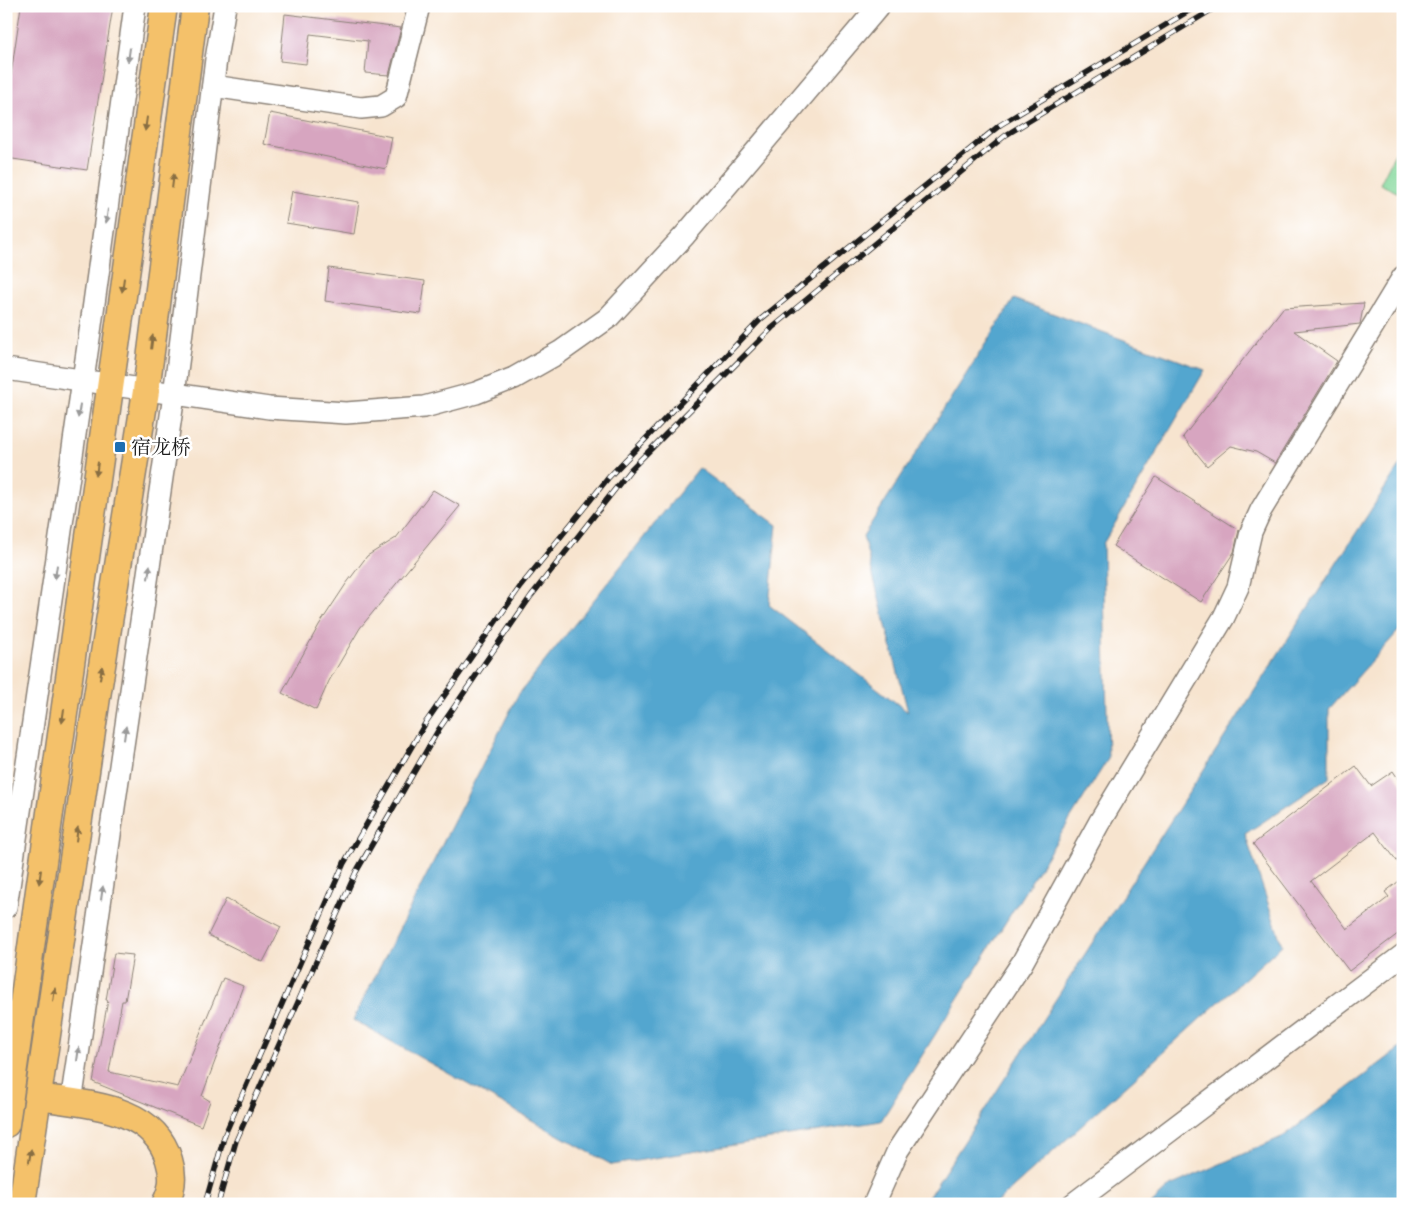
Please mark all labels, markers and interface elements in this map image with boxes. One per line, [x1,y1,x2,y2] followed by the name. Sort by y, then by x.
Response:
[125,47,133,63] one-way arrow
[142,116,150,132] one-way arrow
[169,173,177,189] one-way arrow
[103,208,111,224] one-way arrow
[119,277,127,293] one-way arrow
[148,334,156,350] one-way arrow
[74,403,82,419] one-way arrow
[131,436,191,461] place label: 宿龙桥
[113,440,127,454] marker: 宿龙桥
[93,461,101,477] one-way arrow
[51,564,59,580] one-way arrow
[145,564,153,580] one-way arrow
[98,665,106,681] one-way arrow
[59,709,67,725] one-way arrow
[121,724,129,740] one-way arrow
[74,826,82,842] one-way arrow
[36,870,44,886] one-way arrow
[98,885,106,901] one-way arrow
[50,987,58,1003] one-way arrow
[74,1046,82,1062] one-way arrow
[26,1147,34,1163] one-way arrow

